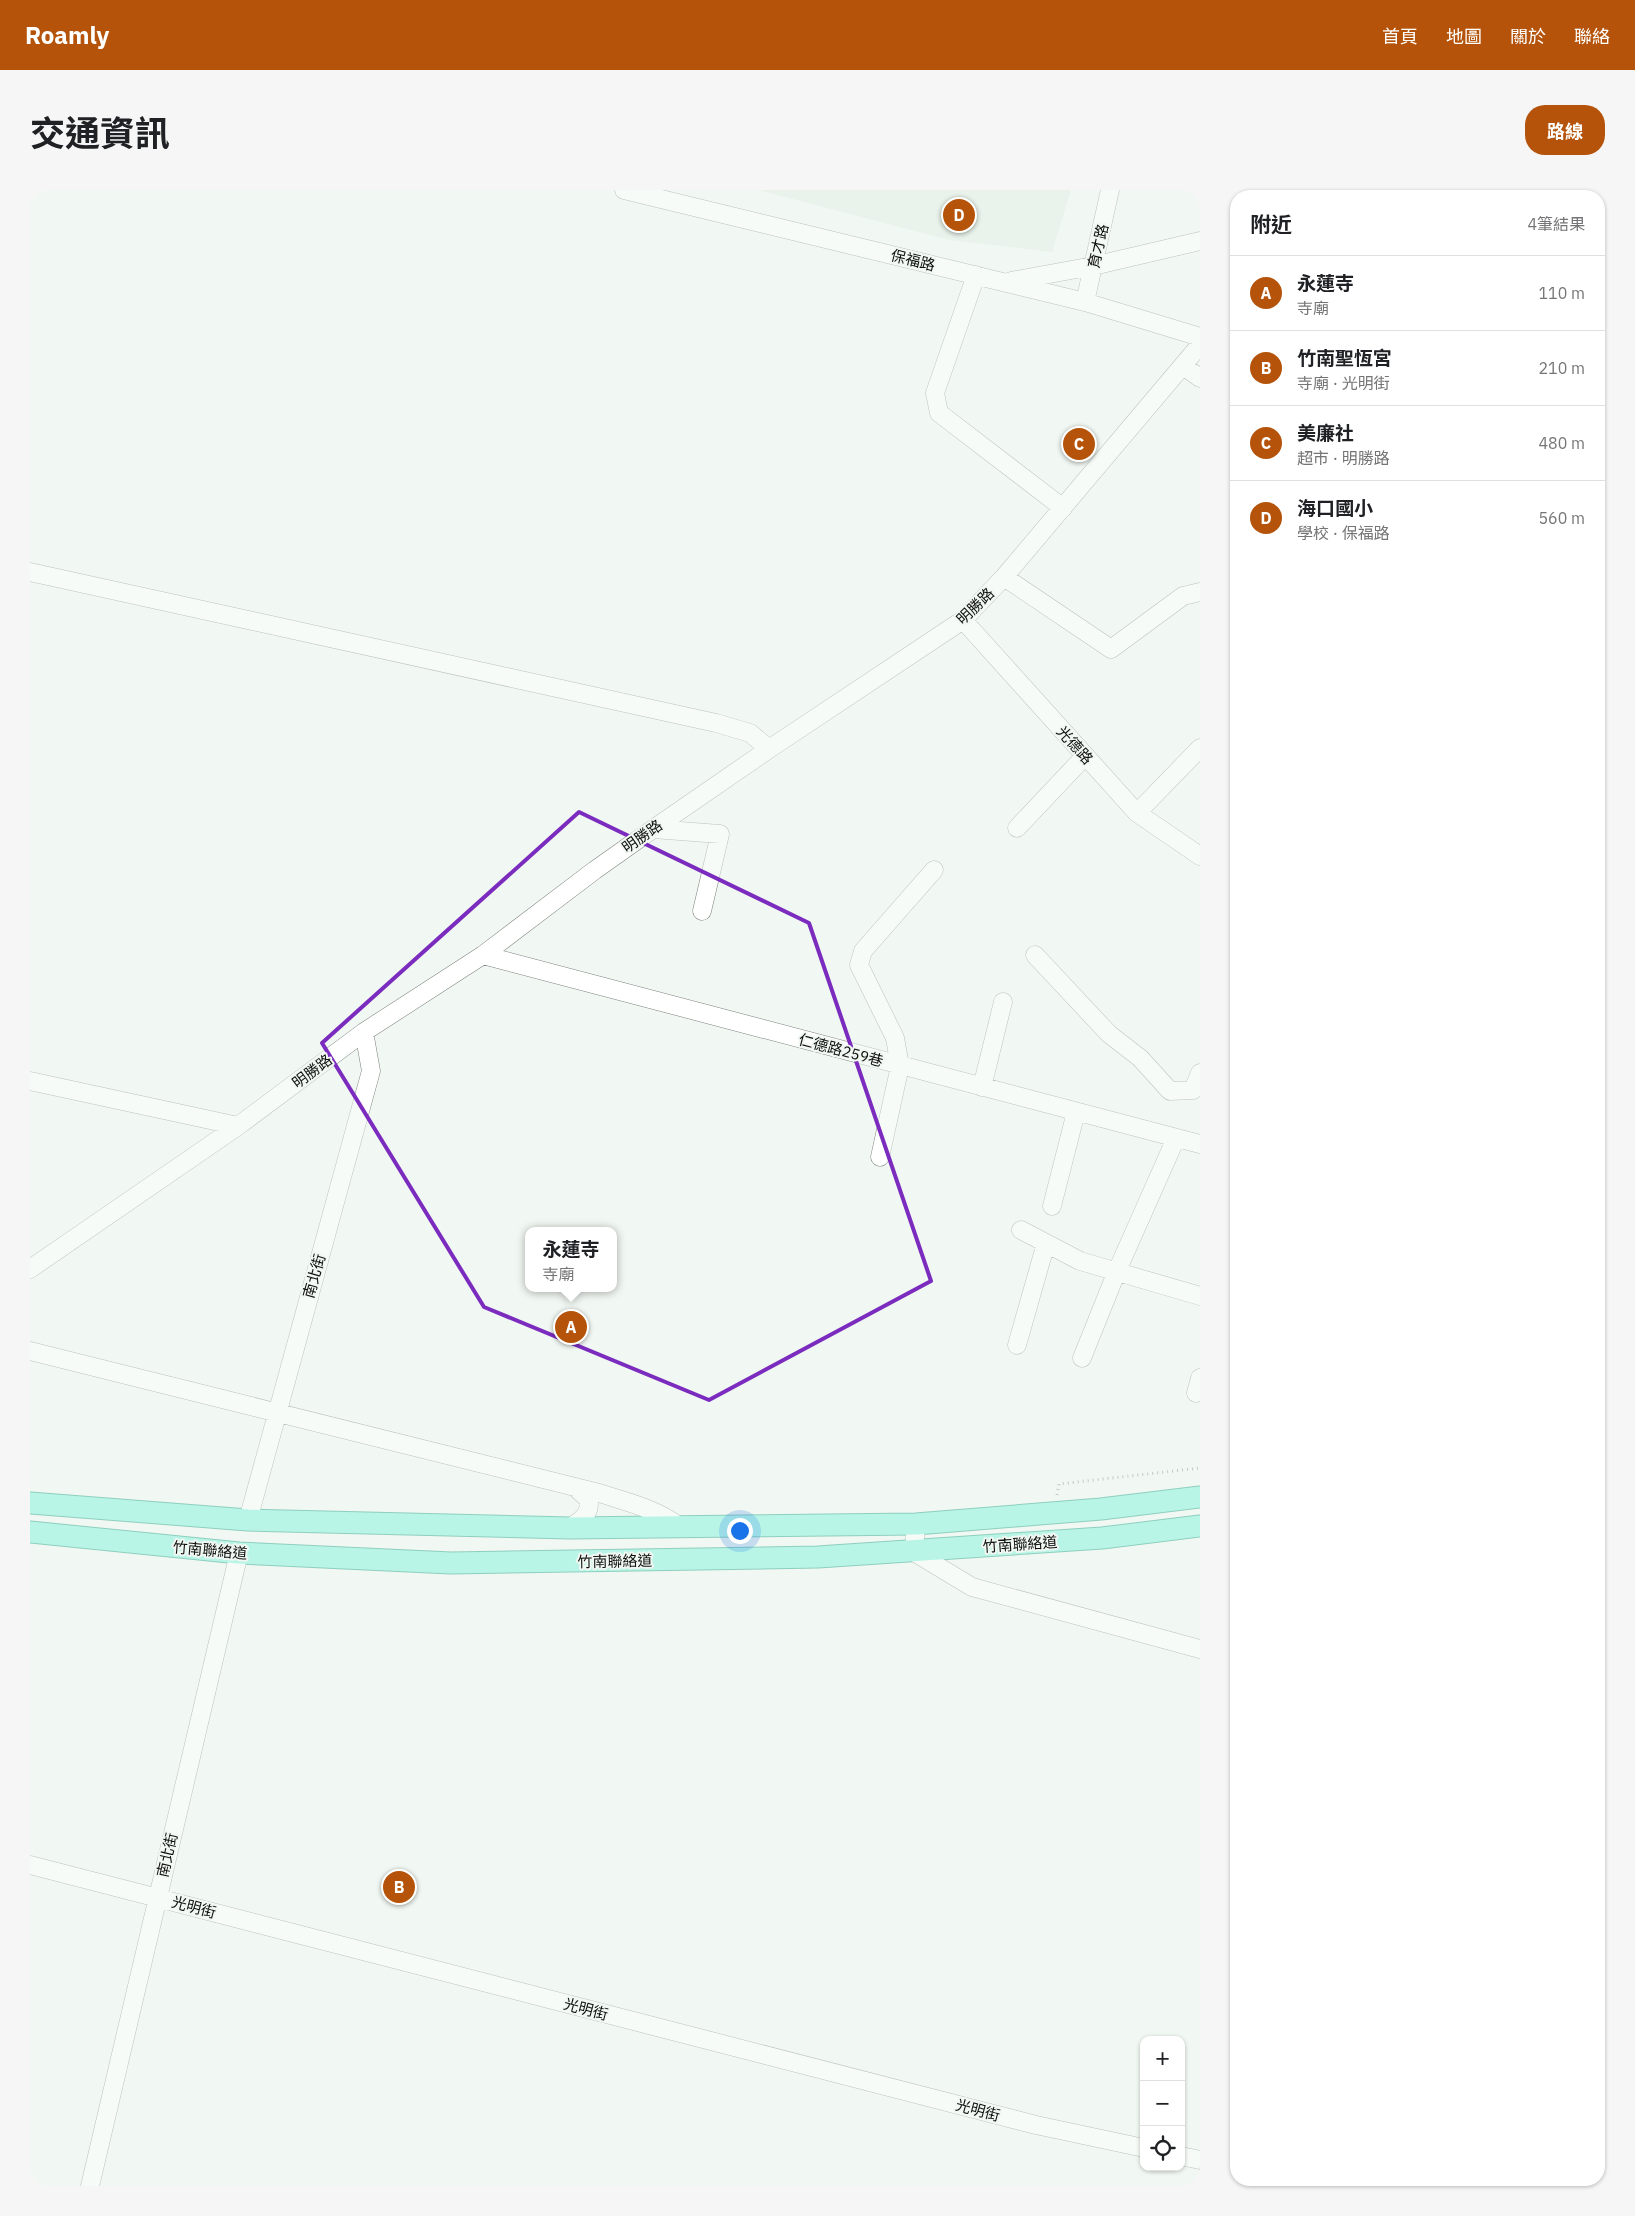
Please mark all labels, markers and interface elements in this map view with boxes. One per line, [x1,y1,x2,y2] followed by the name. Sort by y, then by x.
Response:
[25,19,109,51] text: Roamly
[1382,25,1418,48] text: 首頁
[1446,25,1482,48] text: 地圖
[1510,25,1546,48] text: 關於
[1574,25,1610,48] text: 聯絡
[1525,105,1605,155] button: 路線
[30,110,170,156] text: 交通資訊
[943,196,975,234] pin: D
[1250,210,1292,238] text: 附近
[1527,214,1585,234] text: 4筆結果
[1084,222,1112,270] street label: 育才路
[889,245,937,275] street label: 保福路
[1297,271,1354,295] text: 永蓮寺
[1261,283,1271,303] text: A
[1538,283,1585,303] text: 110 m
[1297,298,1329,318] text: 寺廟
[1297,346,1392,370] text: 竹南聖恆宮
[1261,358,1271,378] text: B
[1538,358,1585,378] text: 210 m
[1297,373,1390,393] text: 寺廟 · 光明街
[1297,421,1354,445] text: 美廉社
[1063,425,1095,463] pin: C
[1261,433,1271,453] text: C
[1538,433,1585,453] text: 480 m
[1297,448,1390,468] text: 超市 · 明勝路
[1297,496,1373,520] text: 海口國小
[1260,508,1272,528] text: D
[1538,508,1585,528] text: 560 m
[1297,523,1390,543] text: 學校 · 保福路
[952,584,998,628] street label: 明勝路
[1053,722,1097,768] street label: 光德路
[618,815,666,857] street label: 明勝路
[797,1030,885,1070] street label: 仁德路259巷
[288,1050,336,1092] street label: 明勝路
[525,1227,617,1292] popup
[542,1237,600,1261] text: 永蓮寺
[299,1252,329,1300] street label: 南北街
[542,1264,575,1284] text: 寺廟
[555,1308,587,1346] pin: A
[727,1518,753,1544] your location
[982,1532,1058,1556] street label: 竹南聯絡道
[172,1537,248,1563] street label: 竹南聯絡道
[577,1551,653,1571] street label: 竹南聯絡道
[153,1831,181,1879] street label: 南北街
[383,1868,415,1906] pin: B
[170,1892,218,1922] street label: 光明街
[562,1994,610,2024] street label: 光明街
[1140,2036,1185,2171] map controls
[1140,2036,1185,2081] button: +
[1140,2081,1185,2126] button: −
[954,2095,1002,2125] street label: 光明街
[1140,2126,1185,2171] button: locate

